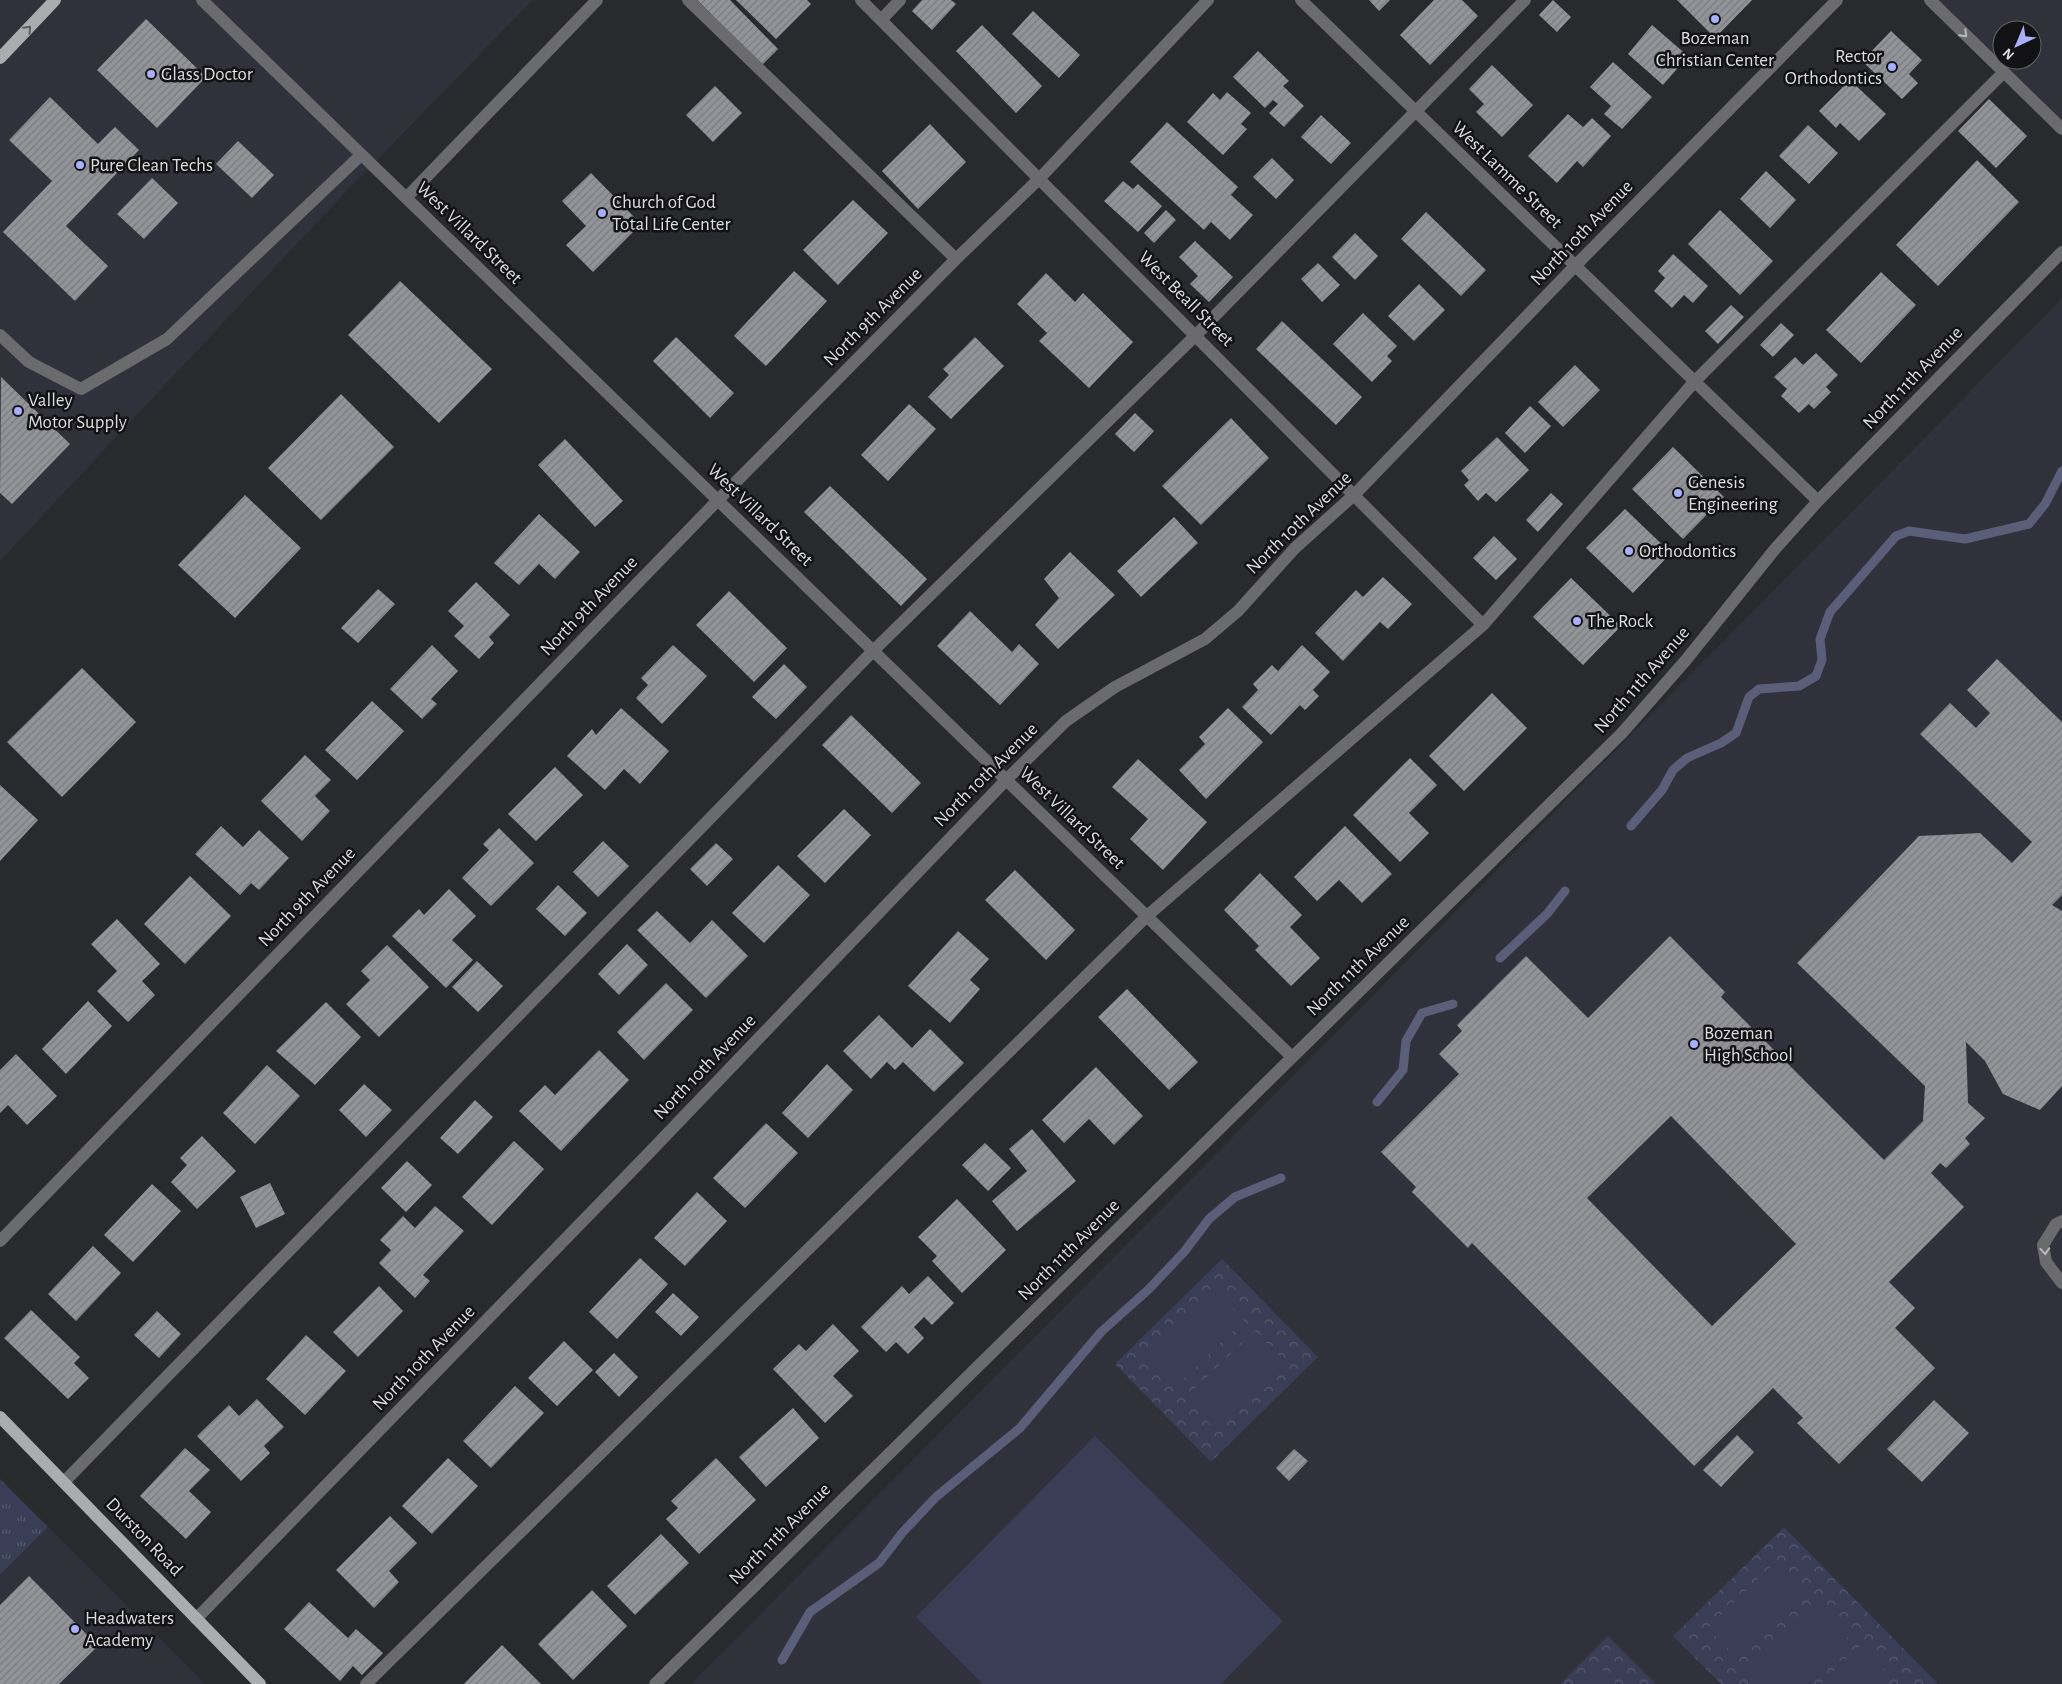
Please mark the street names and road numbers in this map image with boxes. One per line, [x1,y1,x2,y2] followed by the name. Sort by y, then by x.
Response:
[1448,118,1566,232] street label: West Lamme Street
[1527,177,1637,289] street label: North 10th Avenue
[413,178,525,288] street label: West Villard Street
[1135,248,1237,350] street label: West Beall Street
[820,264,926,370] street label: North 9th Avenue
[1859,323,1967,433] street label: North 11th Avenue
[704,460,816,570] street label: West Villard Street
[1243,468,1355,578] street label: North 10th Avenue
[537,553,641,659] street label: North 9th Avenue
[1591,623,1693,737] street label: North 11th Avenue
[930,719,1042,831] street label: North 10th Avenue
[1016,763,1128,873] street label: West Villard Street
[255,844,359,950] street label: North 9th Avenue
[1303,912,1413,1020] street label: North 11th Avenue
[650,1011,760,1123] street label: North 10th Avenue
[1015,1196,1123,1304] street label: North 11th Avenue
[369,1302,479,1414] street label: North 10th Avenue
[726,1480,834,1588] street label: North 11th Avenue
[102,1494,186,1580] street label: Durston Road

